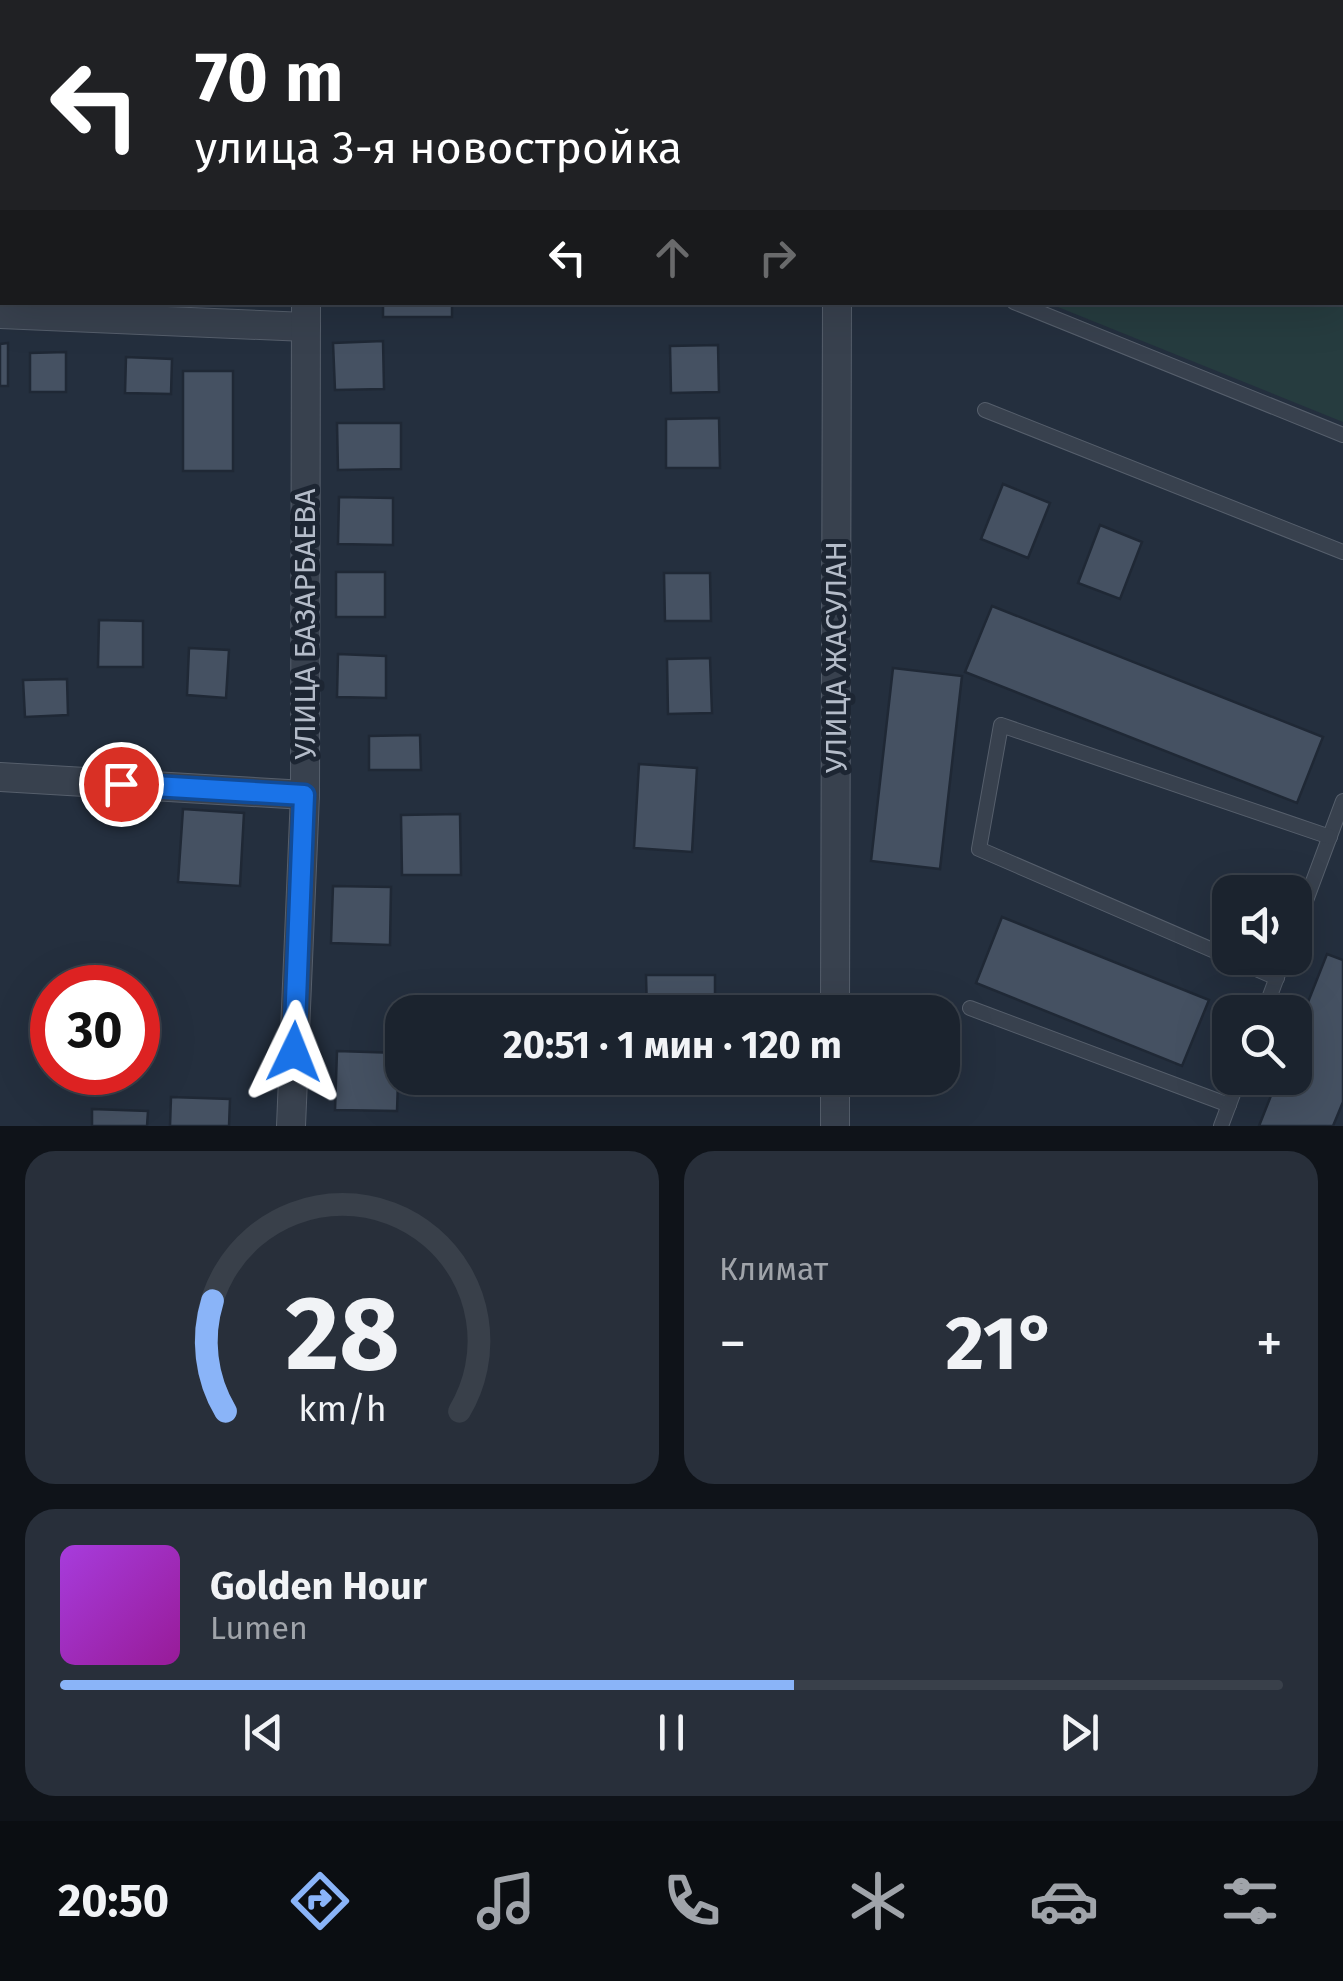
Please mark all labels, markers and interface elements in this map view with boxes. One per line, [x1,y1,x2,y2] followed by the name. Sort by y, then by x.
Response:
[195,36,344,120] text: 70 m
[30,40,160,170] icon: left
[195,121,682,175] text: улица 3-я новостройка
[540,230,595,285] icon: left
[645,230,700,285] icon: ahead
[750,230,805,285] icon: right
[287,488,323,759] street label: УЛИЦА БАЗАРБАЕВА
[818,541,854,773] street label: УЛИЦА ЖАСУЛАН
[79,742,164,827] pin
[94,757,149,812] icon: arrive
[1212,875,1312,1095] map controls
[1212,875,1312,975] button: sound
[30,965,160,1095] speed limit sign: 30
[1212,995,1312,1095] button: search
[242,1000,346,1104] position arrow
[503,1022,842,1068] text: 20:51 · 1 мин · 120 m
[719,1250,828,1288] text: Климат
[285,1272,399,1397] text: 28
[946,1299,1057,1389] text: 21°
[719,1311,747,1377] text: −
[1256,1311,1283,1377] text: +
[298,1388,386,1430] text: km/h
[210,1563,427,1609] text: Golden Hour
[210,1609,308,1647] text: Lumen
[236,1705,291,1760] icon: previous
[644,1705,699,1760] icon: pause
[1052,1705,1107,1760] icon: next
[285,1866,355,1936] icon: directions
[471,1866,541,1936] icon: music
[657,1866,727,1936] icon: phone
[843,1866,913,1936] icon: climate
[1029,1866,1099,1936] icon: car
[1215,1866,1285,1936] icon: filters
[58,1874,169,1928] text: 20:50

